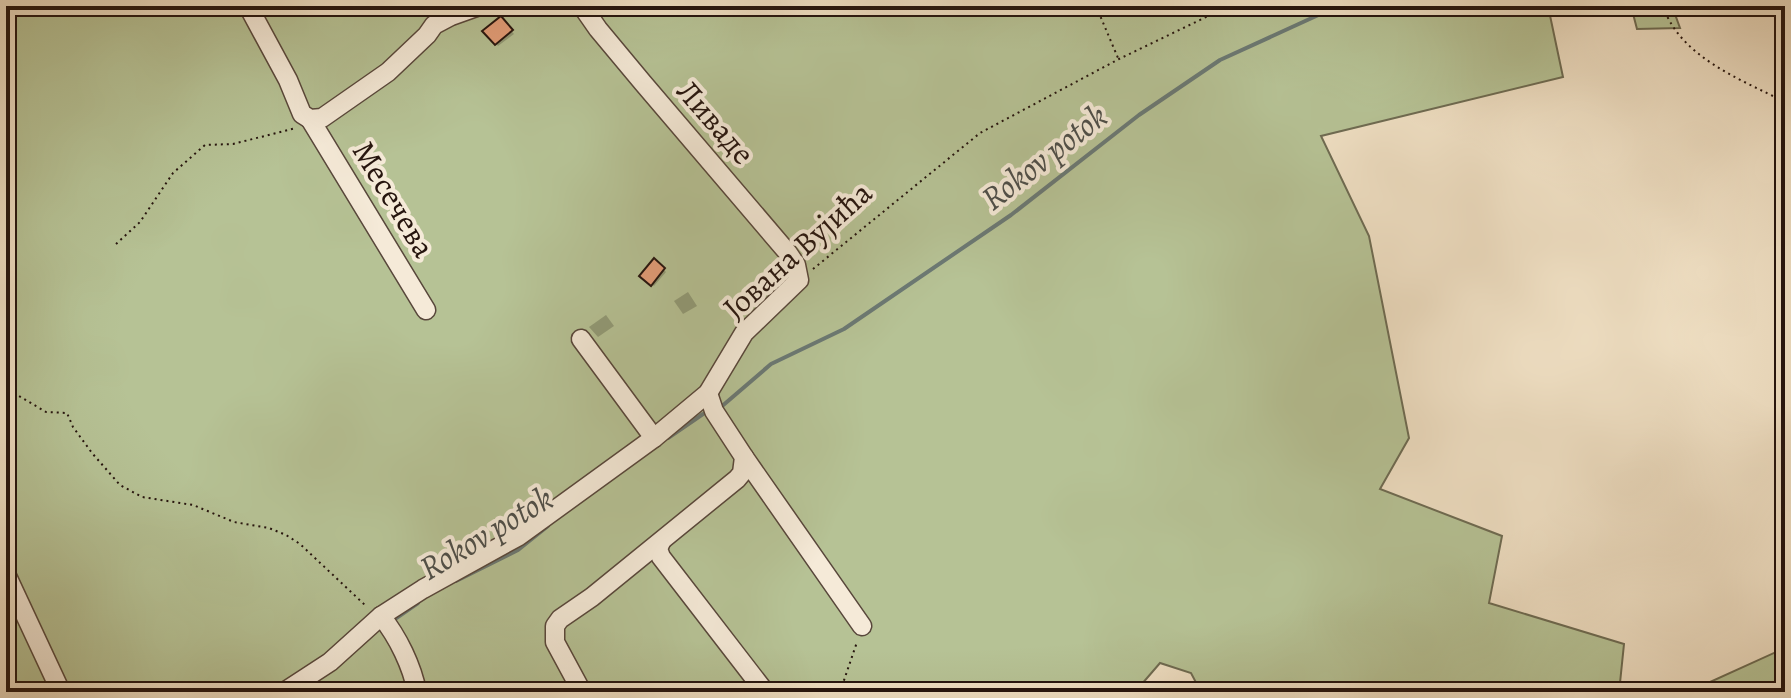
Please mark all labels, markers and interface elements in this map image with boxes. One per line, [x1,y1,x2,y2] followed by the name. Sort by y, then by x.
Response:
[667,70,765,174] street label: Ливаде
[971,93,1117,221] water label: Rokov potok
[342,132,446,266] street label: Месечева
[713,171,881,329] street label: Јована Вујића
[410,475,562,591] water label: Rokov potok

